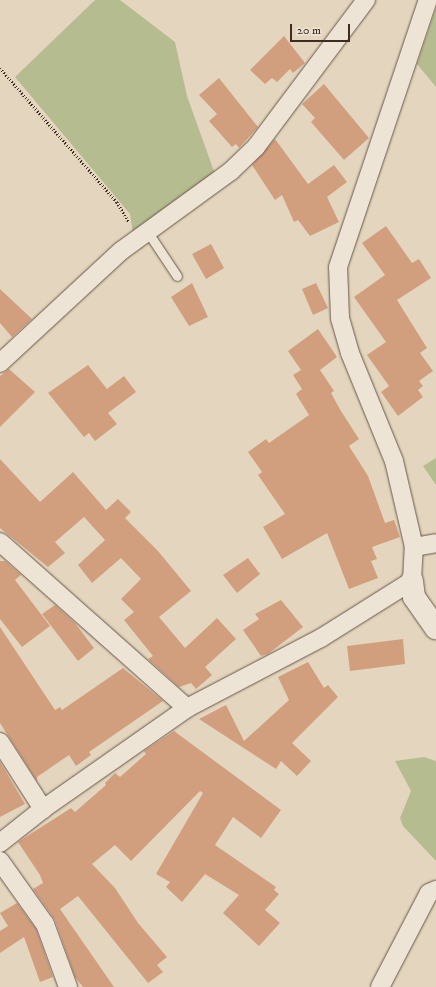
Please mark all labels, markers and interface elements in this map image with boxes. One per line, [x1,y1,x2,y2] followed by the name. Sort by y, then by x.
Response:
[292,16,352,42] scale bar
[297,23,321,38] text: 20 m

